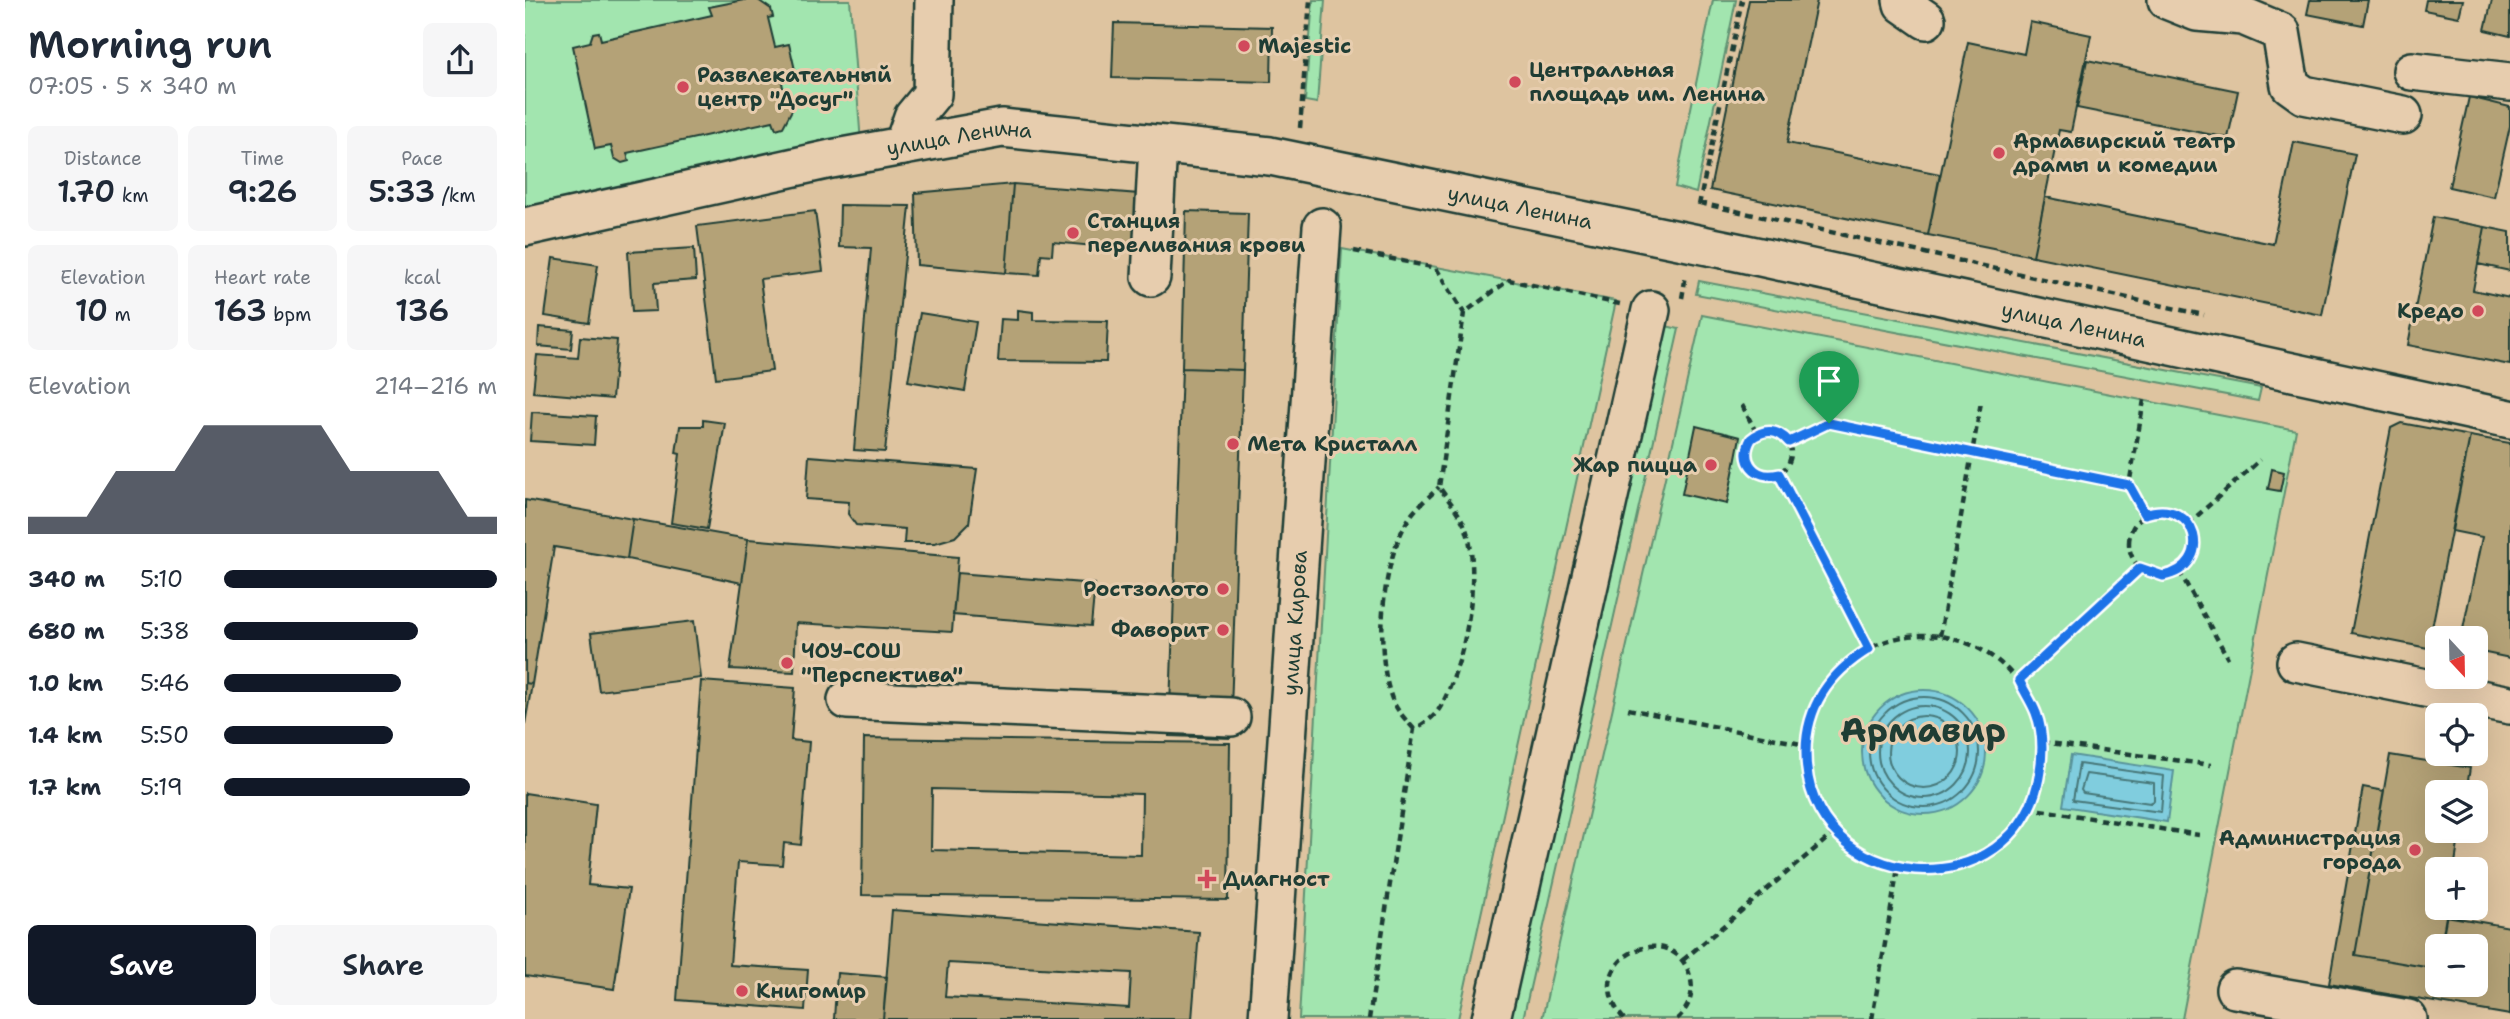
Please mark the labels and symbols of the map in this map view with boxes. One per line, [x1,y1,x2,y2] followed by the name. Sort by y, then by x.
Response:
[1258,32,1351,60] place label: Majestic
[1236,38,1252,54] marker: Majestic
[1529,56,1766,108] place label: Центральная площадь им. Ленина
[697,61,892,113] place label: Развлекательный центр "Досуг"
[1507,74,1523,90] marker: Центральная площадь им. Ленина
[675,79,691,95] marker: Развлекательный центр "Досуг"
[884,113,1034,163] street label: улица Ленина
[2013,127,2236,179] place label: Армавирский театр драмы и комедии
[1991,145,2007,161] marker: Армавирский театр драмы и комедии
[1445,179,1595,236] street label: улица Ленина
[1087,207,1306,259] place label: Cтанция переливания крови
[1065,225,1081,241] marker: Cтанция переливания крови
[1999,295,2149,354] street label: улица Ленина
[2397,297,2464,325] place label: Кредо
[2470,303,2486,319] marker: Кредо
[1799,351,1859,423] pin
[1247,430,1418,458] place label: Мета Кристалл
[1225,436,1241,452] marker: Мета Кристалл
[1573,451,1698,479] place label: Жар пицца
[1703,457,1719,473] marker: Жар пицца
[1276,549,1314,697] street label: улица Кирова
[1083,575,1209,603] place label: Ростзолото
[1215,581,1231,597] marker: Ростзолото
[1111,616,1209,644] place label: Фаворит
[1215,622,1231,638] marker: Фаворит
[2425,626,2489,690] north arrow
[801,637,963,689] place label: ЧОУ-СОШ "Перспектива"
[779,655,795,671] marker: ЧОУ-СОШ "Перспектива"
[1840,706,2006,753] district label: Армавир
[2219,824,2402,876] place label: Администрация города
[2407,842,2423,858] marker: Администрация города
[1223,865,1330,893] place label: Диагност
[1197,869,1217,889] marker: Диагност
[756,977,866,1005] place label: Книгомир
[734,983,750,999] marker: Книгомир

